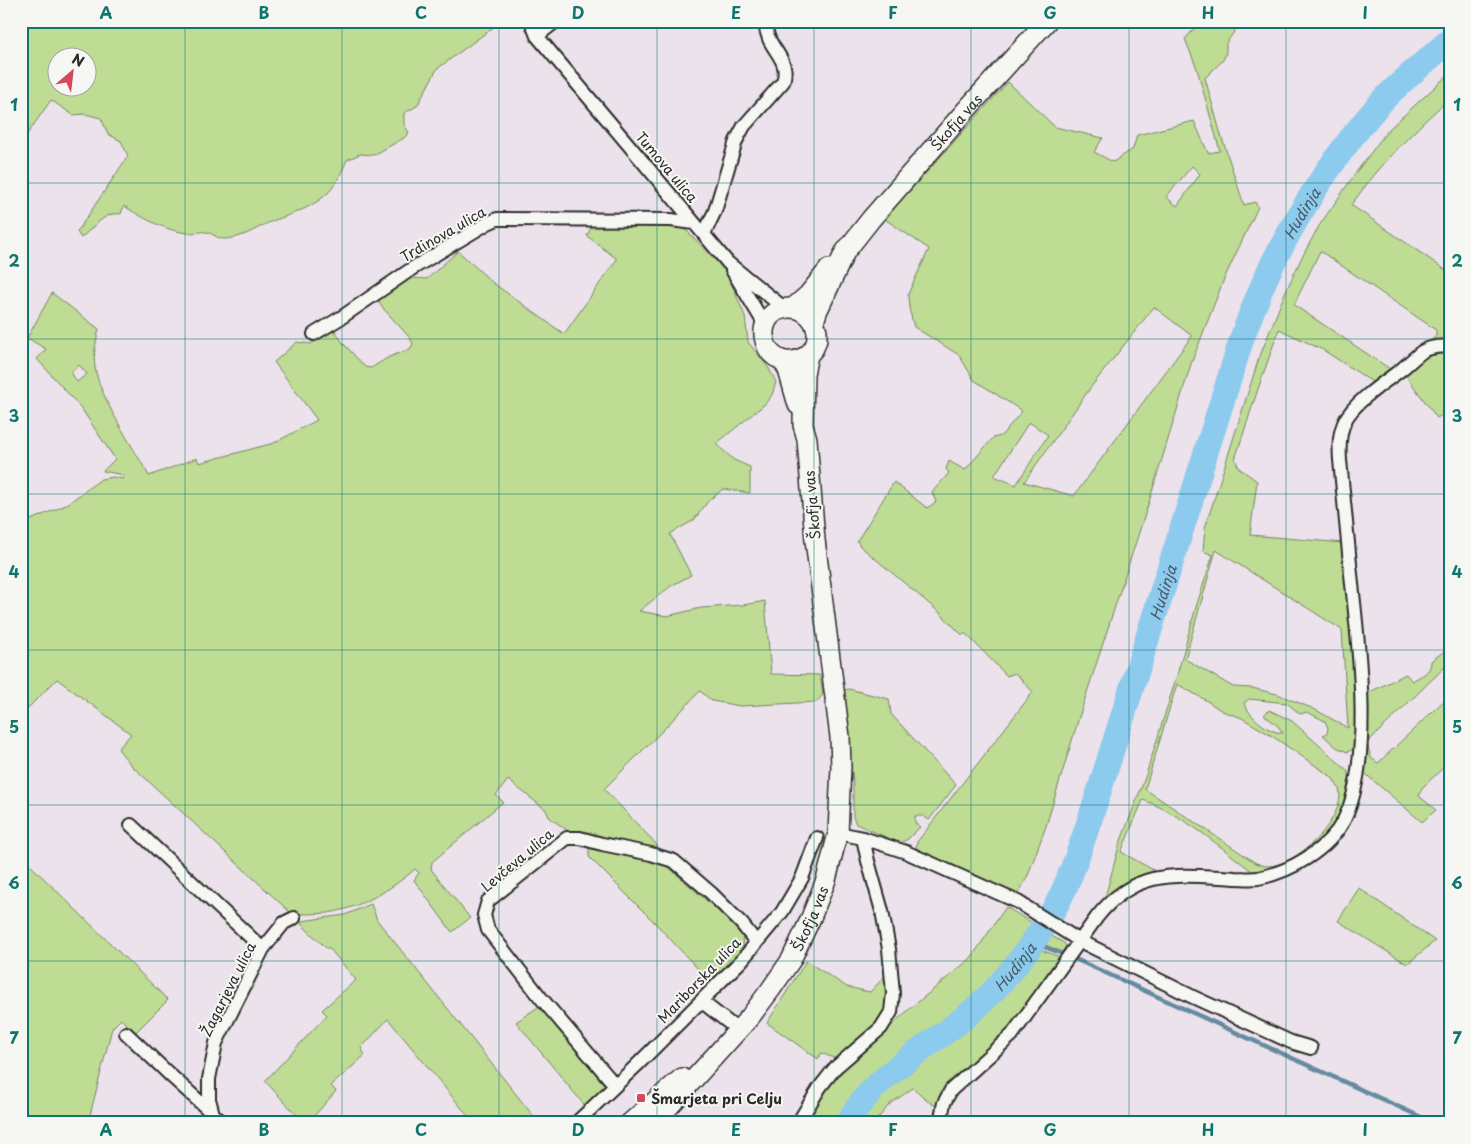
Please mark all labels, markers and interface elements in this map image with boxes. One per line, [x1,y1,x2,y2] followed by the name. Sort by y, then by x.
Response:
[100,0,113,24] text: A
[259,0,270,24] text: B
[415,0,427,24] text: C
[572,0,584,24] text: D
[731,0,741,24] text: E
[888,0,898,24] text: F
[1043,0,1057,24] text: G
[1202,0,1214,24] text: H
[1362,0,1368,24] text: I
[48,48,98,98] north arrow
[69,48,88,72] text: N
[925,89,987,155] street label: Škofja vas
[10,92,18,116] text: 1
[1453,92,1461,116] text: 1
[631,127,703,207] street label: Tumova ulica
[1276,182,1325,243] water label: Hudinja
[396,201,490,267] street label: Trdinova ulica
[8,248,20,272] text: 2
[1451,248,1463,272] text: 2
[9,403,19,427] text: 3
[1452,403,1462,427] text: 3
[799,470,825,540] street label: Škofja vas
[9,559,20,583] text: 4
[1452,559,1463,583] text: 4
[1142,561,1182,623] water label: Hudinja
[9,714,19,738] text: 5
[1452,714,1462,738] text: 5
[476,823,558,897] street label: Levčeva ulica
[8,870,20,894] text: 6
[1451,870,1463,894] text: 6
[786,883,833,955] street label: Škofja vas
[652,932,746,1028] street label: Mariborska ulica
[987,937,1041,996] water label: Hudinja
[195,938,261,1040] street label: Žagarjeva ulica
[9,1025,19,1049] text: 7
[1452,1025,1462,1049] text: 7
[651,1088,782,1109] place label: Šmarjeta pri Celju
[635,1092,647,1104] marker: Šmarjeta pri Celju
[100,1117,113,1141] text: A
[259,1117,270,1141] text: B
[415,1117,427,1141] text: C
[572,1117,584,1141] text: D
[731,1117,741,1141] text: E
[888,1117,898,1141] text: F
[1043,1117,1057,1141] text: G
[1202,1117,1214,1141] text: H
[1362,1117,1368,1141] text: I

